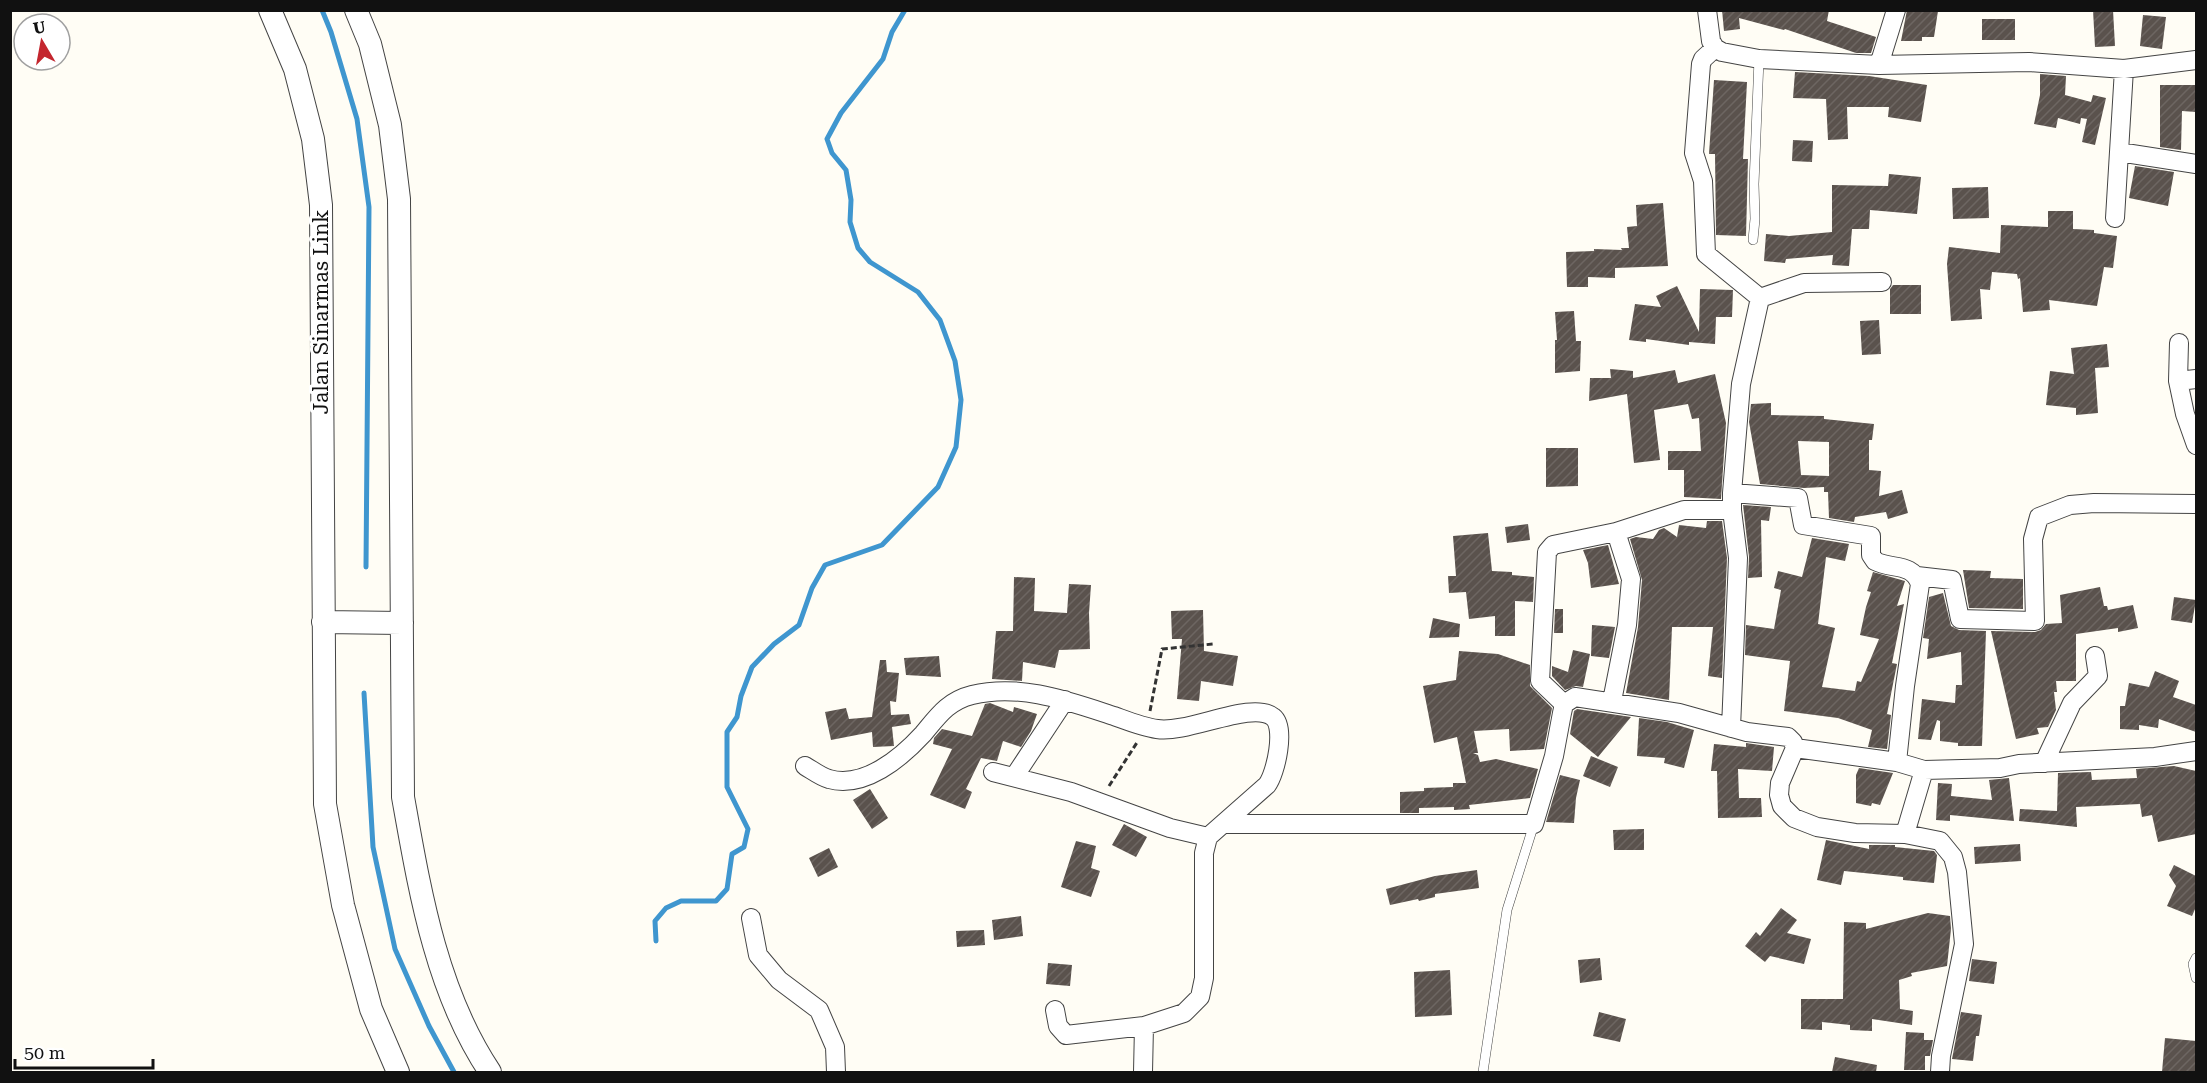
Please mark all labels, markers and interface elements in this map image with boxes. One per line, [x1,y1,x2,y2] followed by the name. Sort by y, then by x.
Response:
[12,12,72,72] north arrow
[32,17,47,38] text: U
[309,210,333,414] street label: Jalan Sinarmas Link
[15,1032,153,1070] scale bar
[24,1042,65,1063] text: 50 m

